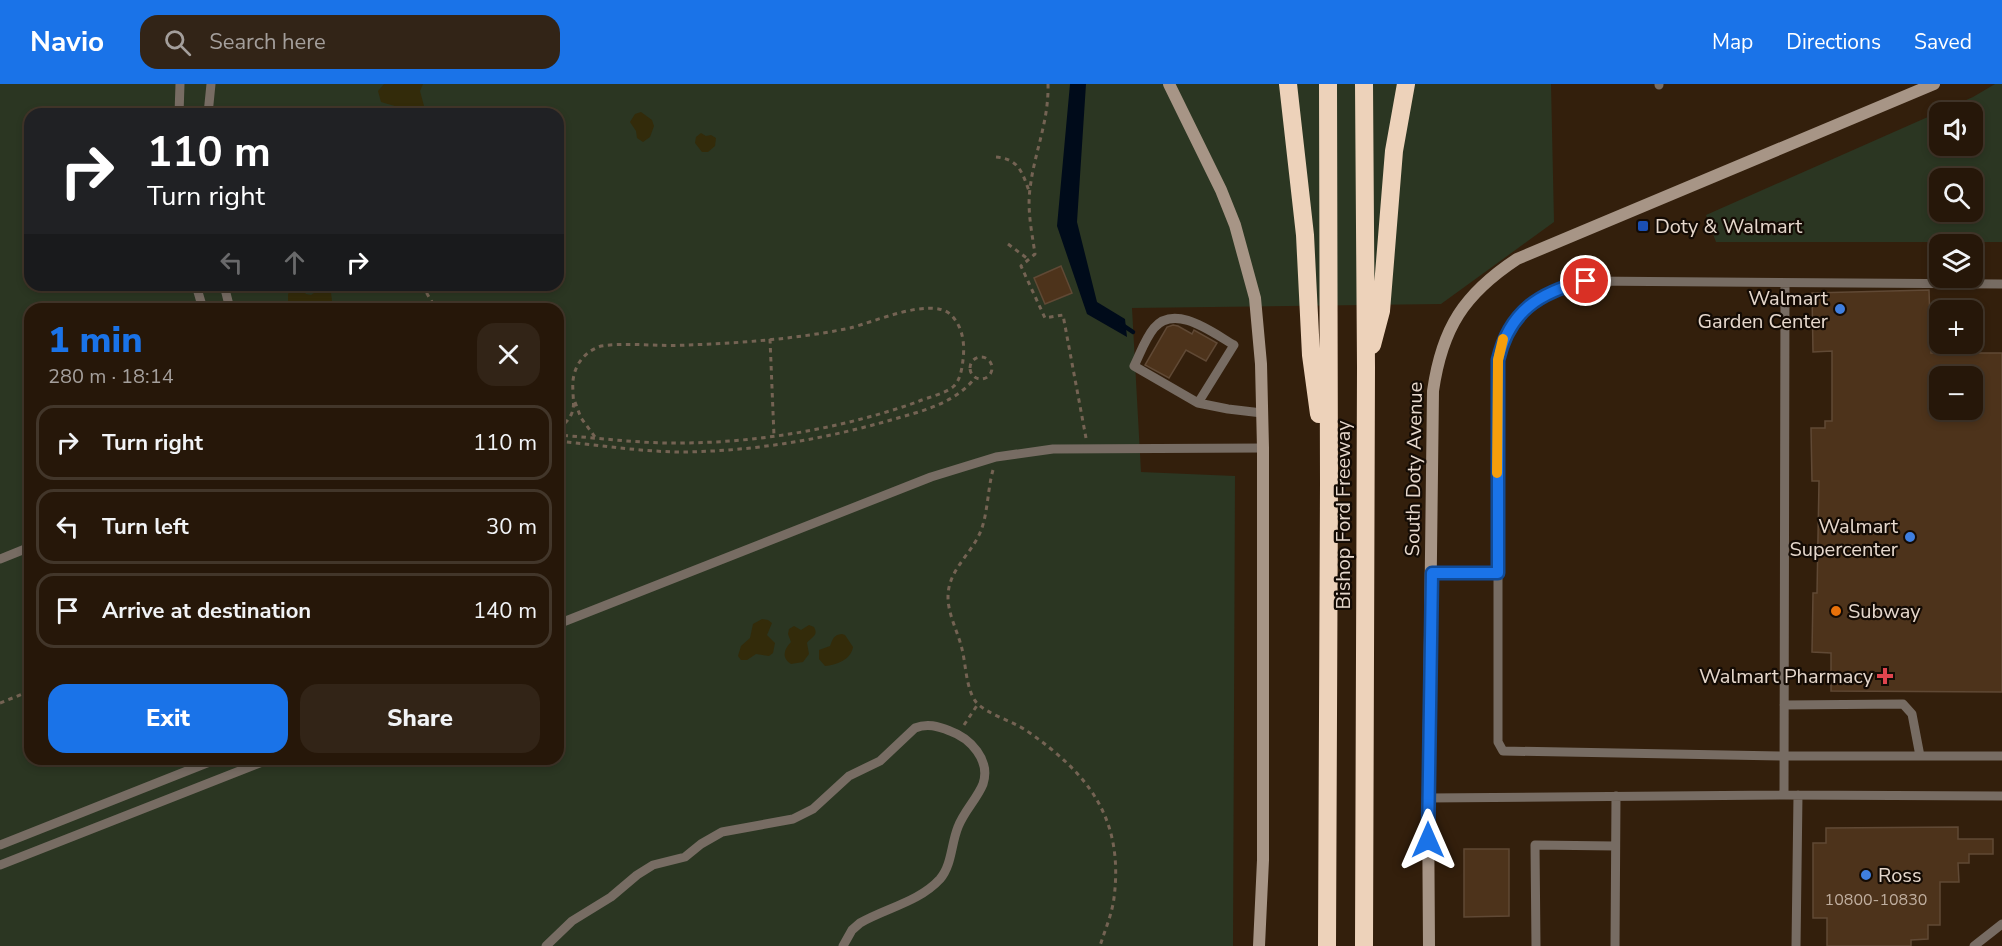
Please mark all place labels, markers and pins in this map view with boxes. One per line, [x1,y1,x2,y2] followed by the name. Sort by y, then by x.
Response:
[1655,213,1803,240] place label: Doty & Walmart
[1636,219,1650,233] marker: Doty & Walmart
[1560,255,1611,306] pin
[1698,285,1829,335] place label: Walmart Garden Center
[1833,302,1847,316] marker: Walmart Garden Center
[1789,513,1899,563] place label: Walmart Supercenter
[1903,530,1917,544] marker: Walmart Supercenter
[1848,598,1921,625] place label: Subway
[1829,604,1843,618] marker: Subway
[1699,663,1874,690] place label: Walmart Pharmacy
[1878,669,1892,683] marker: Walmart Pharmacy
[1878,862,1922,889] place label: Ross
[1859,868,1873,882] marker: Ross

